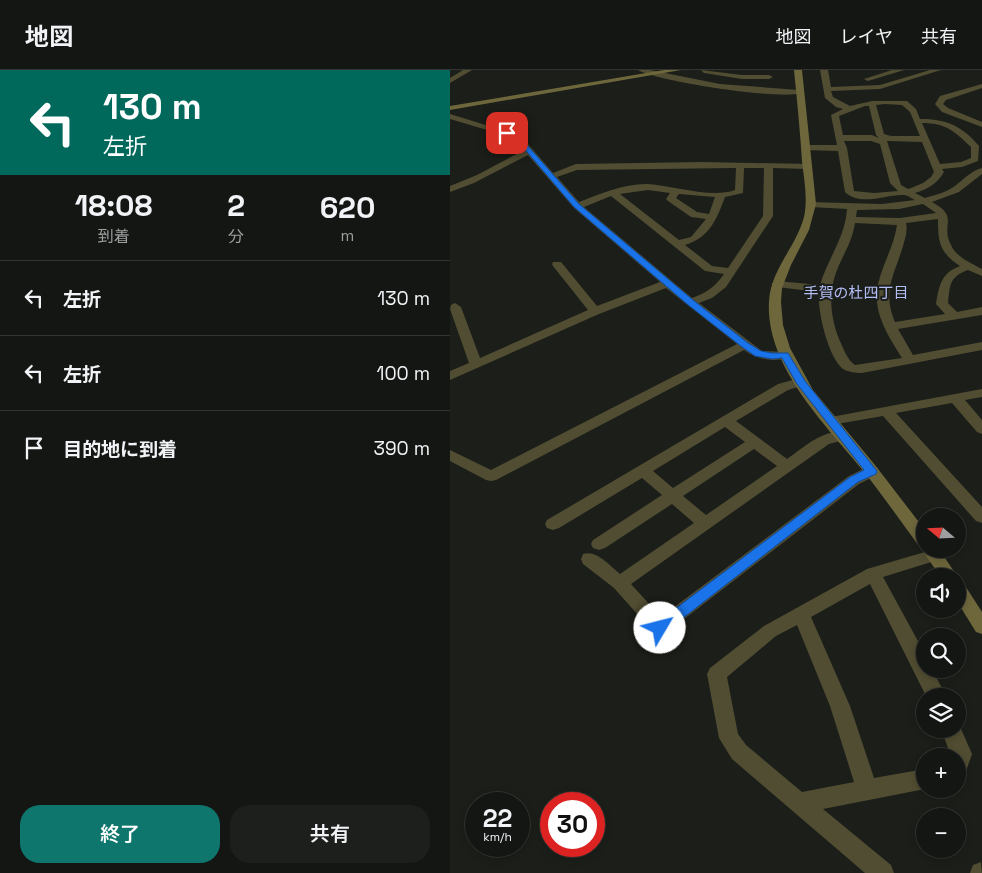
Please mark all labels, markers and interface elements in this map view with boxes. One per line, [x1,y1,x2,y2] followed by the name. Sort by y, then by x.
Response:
[25,21,73,52] text: 地図
[776,25,812,48] text: 地図
[840,25,893,48] text: レイヤ
[921,25,957,48] text: 共有
[103,85,202,129] text: 130 m
[20,90,85,155] icon: left
[486,112,528,154] pin
[493,119,521,147] icon: arrive
[103,132,147,160] text: 左折
[75,186,153,225] text: 18:08
[227,186,245,225] text: 2
[320,188,375,227] text: 620
[341,225,354,246] text: m
[98,226,130,247] text: 到着
[228,226,244,247] text: 分
[803,283,909,302] district label: 手賀の杜四丁目
[20,284,48,312] icon: left
[377,286,430,311] text: 130 m
[63,287,101,312] text: 左折
[20,359,48,387] icon: left
[376,361,430,386] text: 100 m
[63,362,101,387] text: 左折
[20,434,48,462] icon: arrive
[373,436,430,461] text: 390 m
[63,437,177,462] text: 目的地に到着
[916,508,966,558] north arrow
[916,508,966,858] map controls
[916,568,966,618] button: sound
[633,601,685,653] position arrow
[916,628,966,678] button: search
[916,688,966,738] button: layers
[916,748,966,798] button: +
[540,792,605,857] speed limit sign: 30
[483,802,512,834] text: 22
[20,805,220,863] button: 終了
[230,805,430,863] button: 共有
[916,808,966,858] button: −
[483,829,512,845] text: km/h

